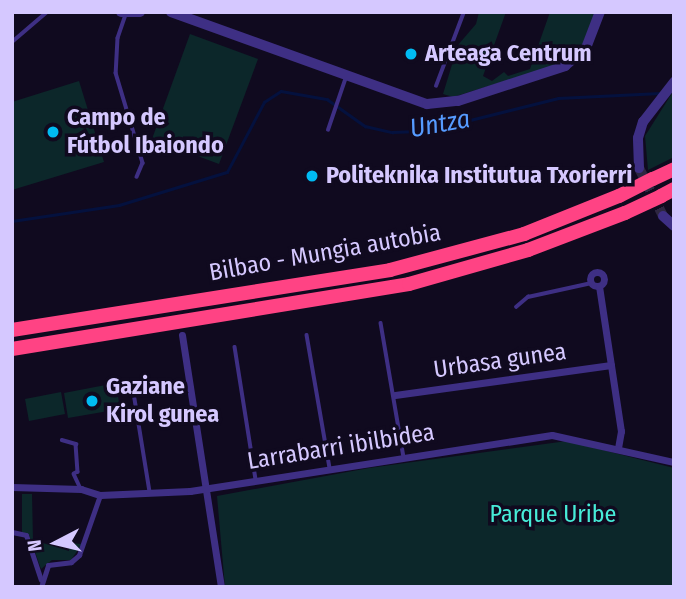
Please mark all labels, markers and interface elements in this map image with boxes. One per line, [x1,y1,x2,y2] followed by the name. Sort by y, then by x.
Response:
[425,40,592,68] place label: Arteaga Centrum
[403,46,419,62] marker: Arteaga Centrum
[407,103,473,145] water label: Untza
[67,104,224,160] place label: Campo de Fútbol Ibaiondo
[45,124,61,140] marker: Campo de Fútbol Ibaiondo
[326,162,632,190] place label: Politeknika Institutua Txorierri
[304,168,320,184] marker: Politeknika Institutua Txorierri
[207,218,443,288] street label: Bilbao - Mungia autobia
[432,337,568,385] street label: Urbasa gunea
[106,373,219,429] place label: Gaziane Kirol gunea
[84,393,100,409] marker: Gaziane Kirol gunea
[245,418,437,476] street label: Larrabarri ibilbidea
[490,501,616,529] park label: Parque Uribe
[21,508,91,578] north arrow
[23,539,47,553] text: N

